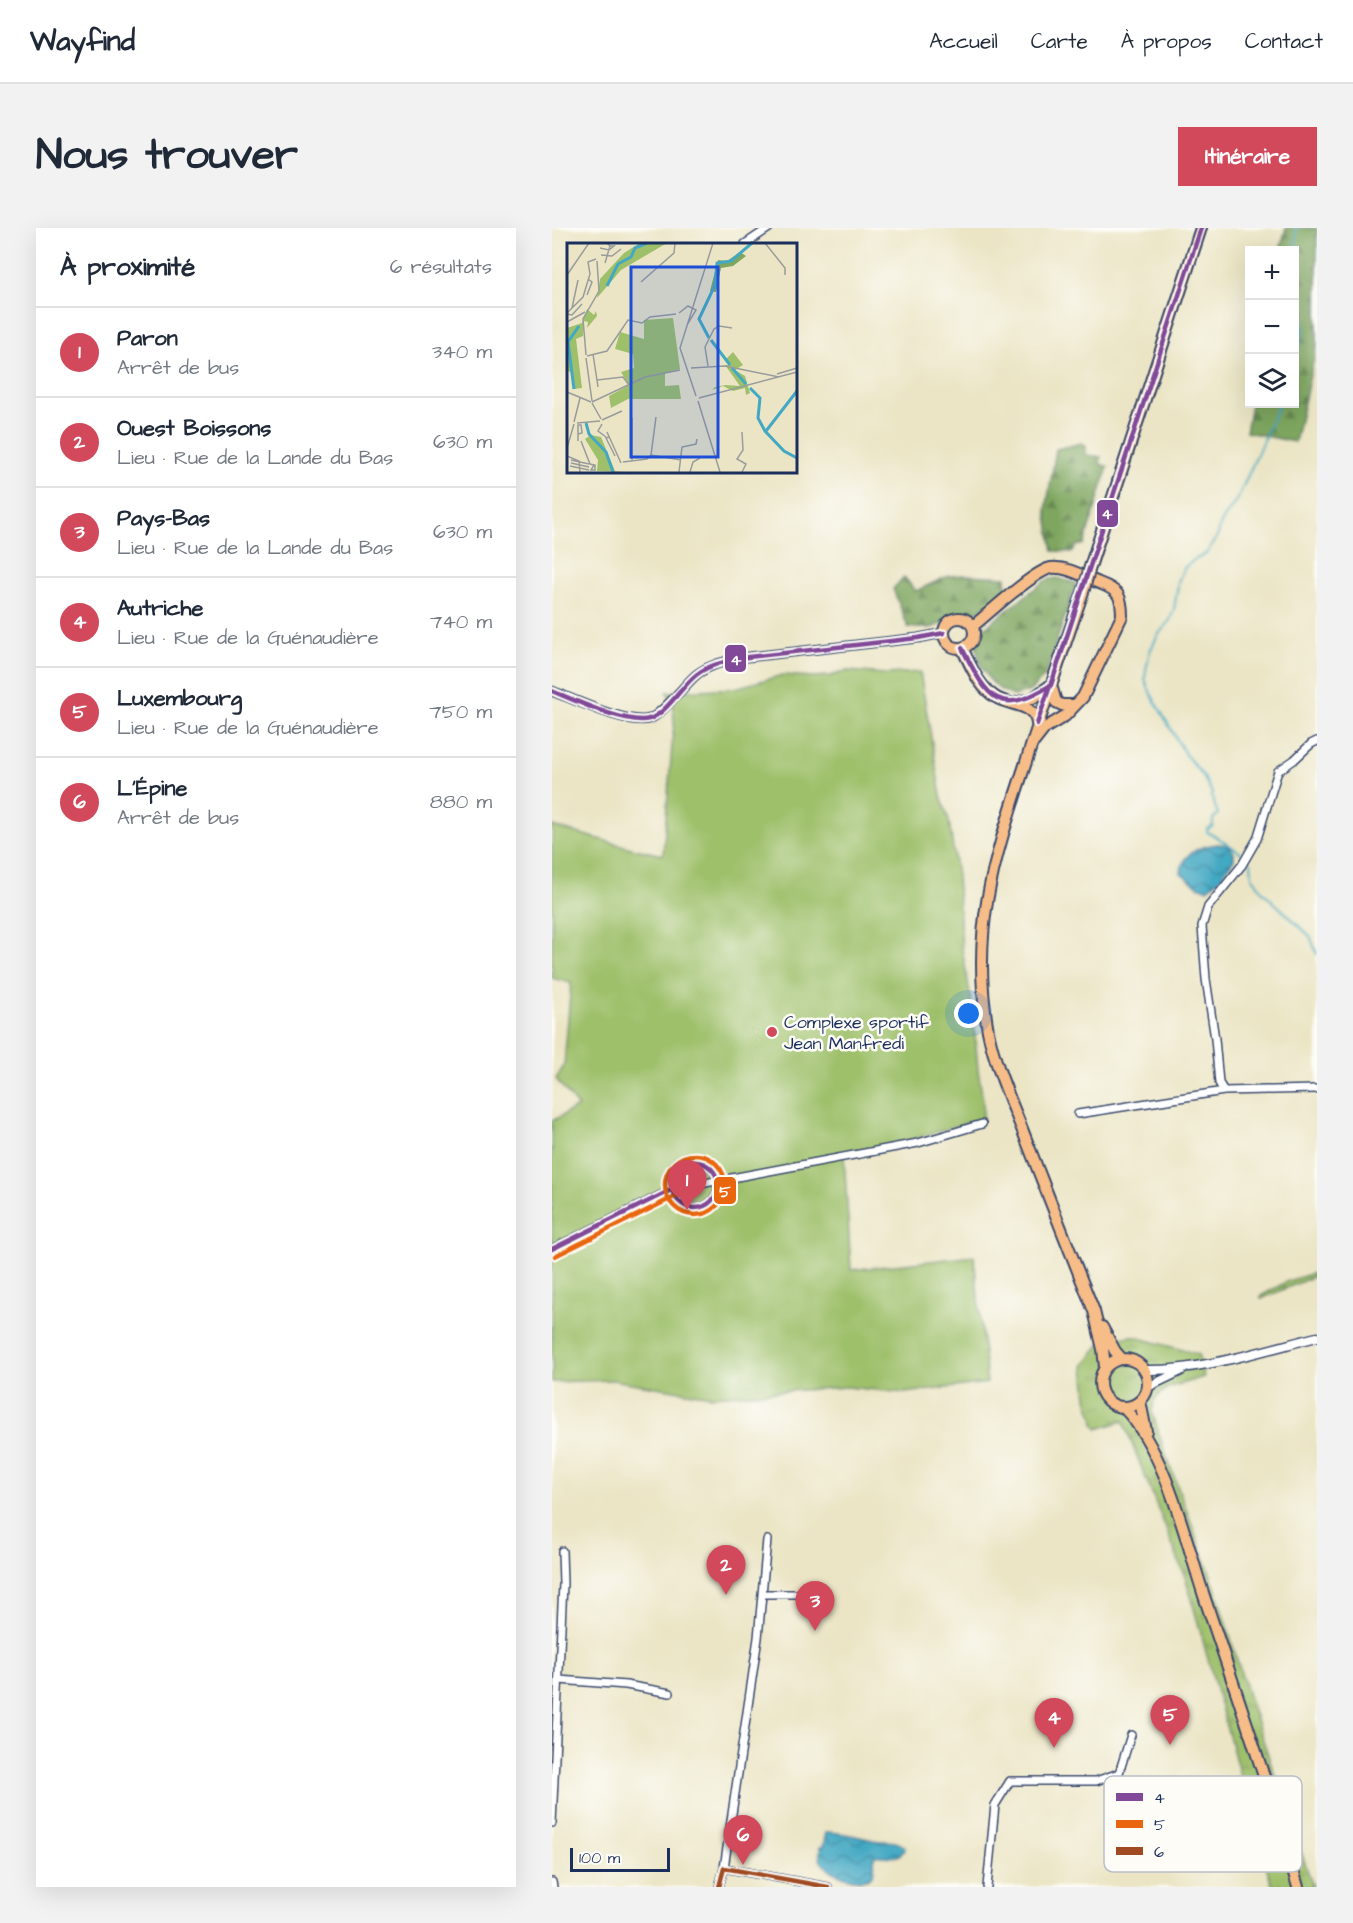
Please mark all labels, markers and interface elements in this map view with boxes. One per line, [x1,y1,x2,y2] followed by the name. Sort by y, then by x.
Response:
[30,22,135,61] text: Wayfind
[929,27,998,56] text: Accueil
[1031,27,1088,56] text: Carte
[1121,27,1212,56] text: À propos
[1245,27,1323,56] text: Contact
[36,127,298,185] text: Nous trouver
[1178,127,1317,186] button: Itinéraire
[567,243,796,472] inset map
[1245,246,1299,408] map controls
[1245,246,1299,300] button: +
[60,249,195,285] text: À proximité
[390,253,492,281] text: 6 résultats
[1245,300,1299,354] button: −
[117,323,178,354] text: Paron
[78,338,81,366] text: 1
[432,338,492,366] text: 340 m
[117,354,239,382] text: Arrêt de bus
[1245,354,1299,408] button: layers
[117,413,271,444] text: Ouest Boissons
[74,428,85,456] text: 2
[433,428,492,456] text: 630 m
[117,444,393,472] text: Lieu · Rue de la Lande du Bas
[1096,499,1119,528] line badge: 4
[117,503,210,534] text: Pays-Bas
[1102,503,1113,525] text: 4
[74,518,85,546] text: 3
[433,518,492,546] text: 630 m
[117,534,393,562] text: Lieu · Rue de la Lande du Bas
[117,593,203,624] text: Autriche
[73,608,86,636] text: 4
[430,608,492,636] text: 740 m
[117,624,378,652] text: Lieu · Rue de la Guénaudière
[724,644,747,673] line badge: 4
[731,649,742,671] text: 4
[117,683,242,714] text: Luxembourg
[72,698,87,726] text: 5
[429,698,492,726] text: 750 m
[117,714,378,742] text: Lieu · Rue de la Guénaudière
[117,773,187,804] text: L'Épine
[73,788,86,816] text: 6
[430,788,492,816] text: 880 m
[117,804,239,832] text: Arrêt de bus
[954,999,983,1028] your location
[784,1010,929,1056] place label: Complexe sportif Jean Manfredi
[765,1025,779,1039] marker: Complexe sportif Jean Manfredi
[668,1160,706,1210] pin: 1
[713,1176,737,1205] line badge: 5
[719,1181,731,1203] text: 5
[706,1546,746,1595] pin: 2
[796,1582,834,1631] pin: 3
[1150,1696,1190,1745] pin: 5
[1034,1698,1074,1748] pin: 4
[1104,1776,1302,1872] legend
[1154,1787,1165,1809] text: 4
[1154,1814,1166,1836] text: 5
[724,1816,762,1865] pin: 6
[1154,1841,1164,1863] text: 6
[570,1845,670,1872] scale bar
[579,1847,620,1869] text: 100 m

